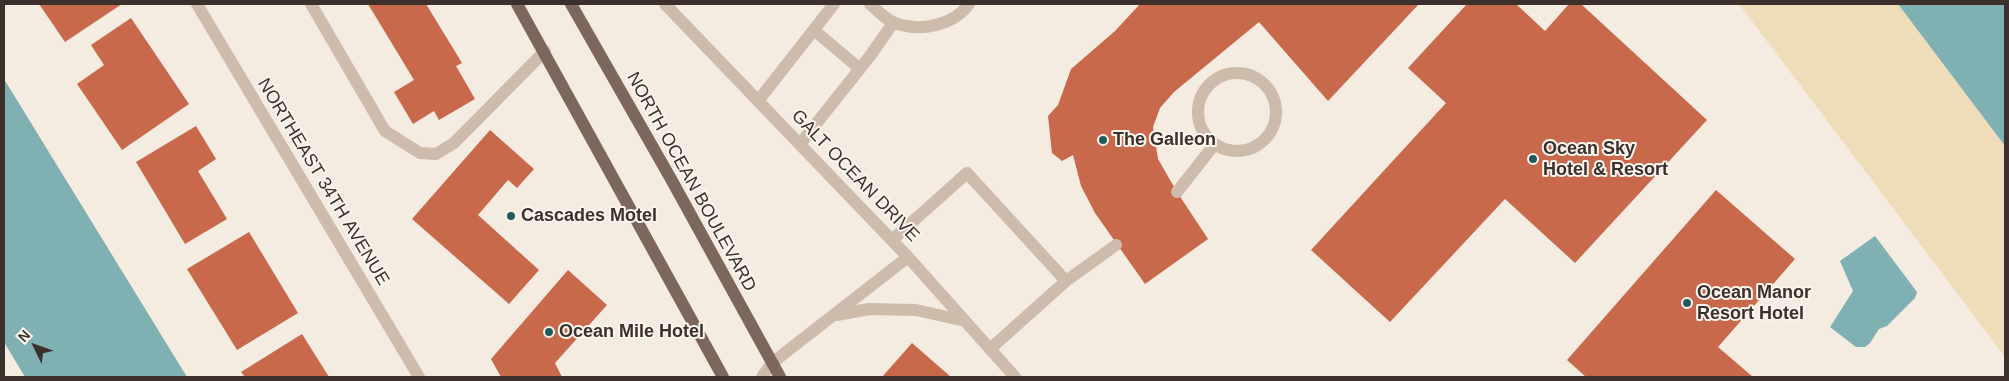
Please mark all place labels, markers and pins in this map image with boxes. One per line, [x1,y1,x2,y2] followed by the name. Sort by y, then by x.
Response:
[1113,129,1216,151] place label: The Galleon
[1097,134,1109,146] marker: The Galleon
[1543,138,1668,180] place label: Ocean Sky Hotel & Resort
[1527,153,1539,165] marker: Ocean Sky Hotel & Resort
[521,205,657,227] place label: Cascades Motel
[505,210,517,222] marker: Cascades Motel
[1697,282,1811,324] place label: Ocean Manor Resort Hotel
[1681,297,1693,309] marker: Ocean Manor Resort Hotel
[559,321,704,343] place label: Ocean Mile Hotel
[543,326,555,338] marker: Ocean Mile Hotel

